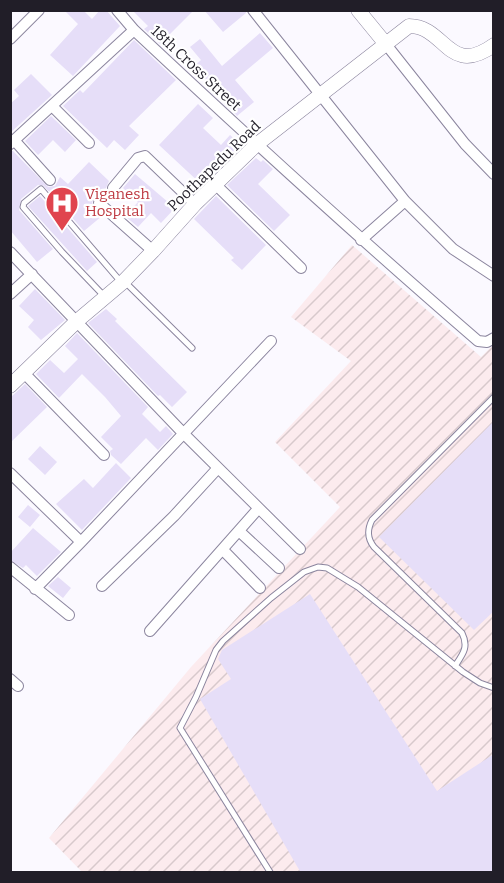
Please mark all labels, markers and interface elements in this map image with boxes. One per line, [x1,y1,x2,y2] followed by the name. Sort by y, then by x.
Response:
[147,22,245,115] street label: 18th Cross Street
[164,117,264,215] street label: Poothapedu Road
[44,185,80,232] hospital icon: Viganesh Hospital
[85,185,150,220] place label: Viganesh Hospital

